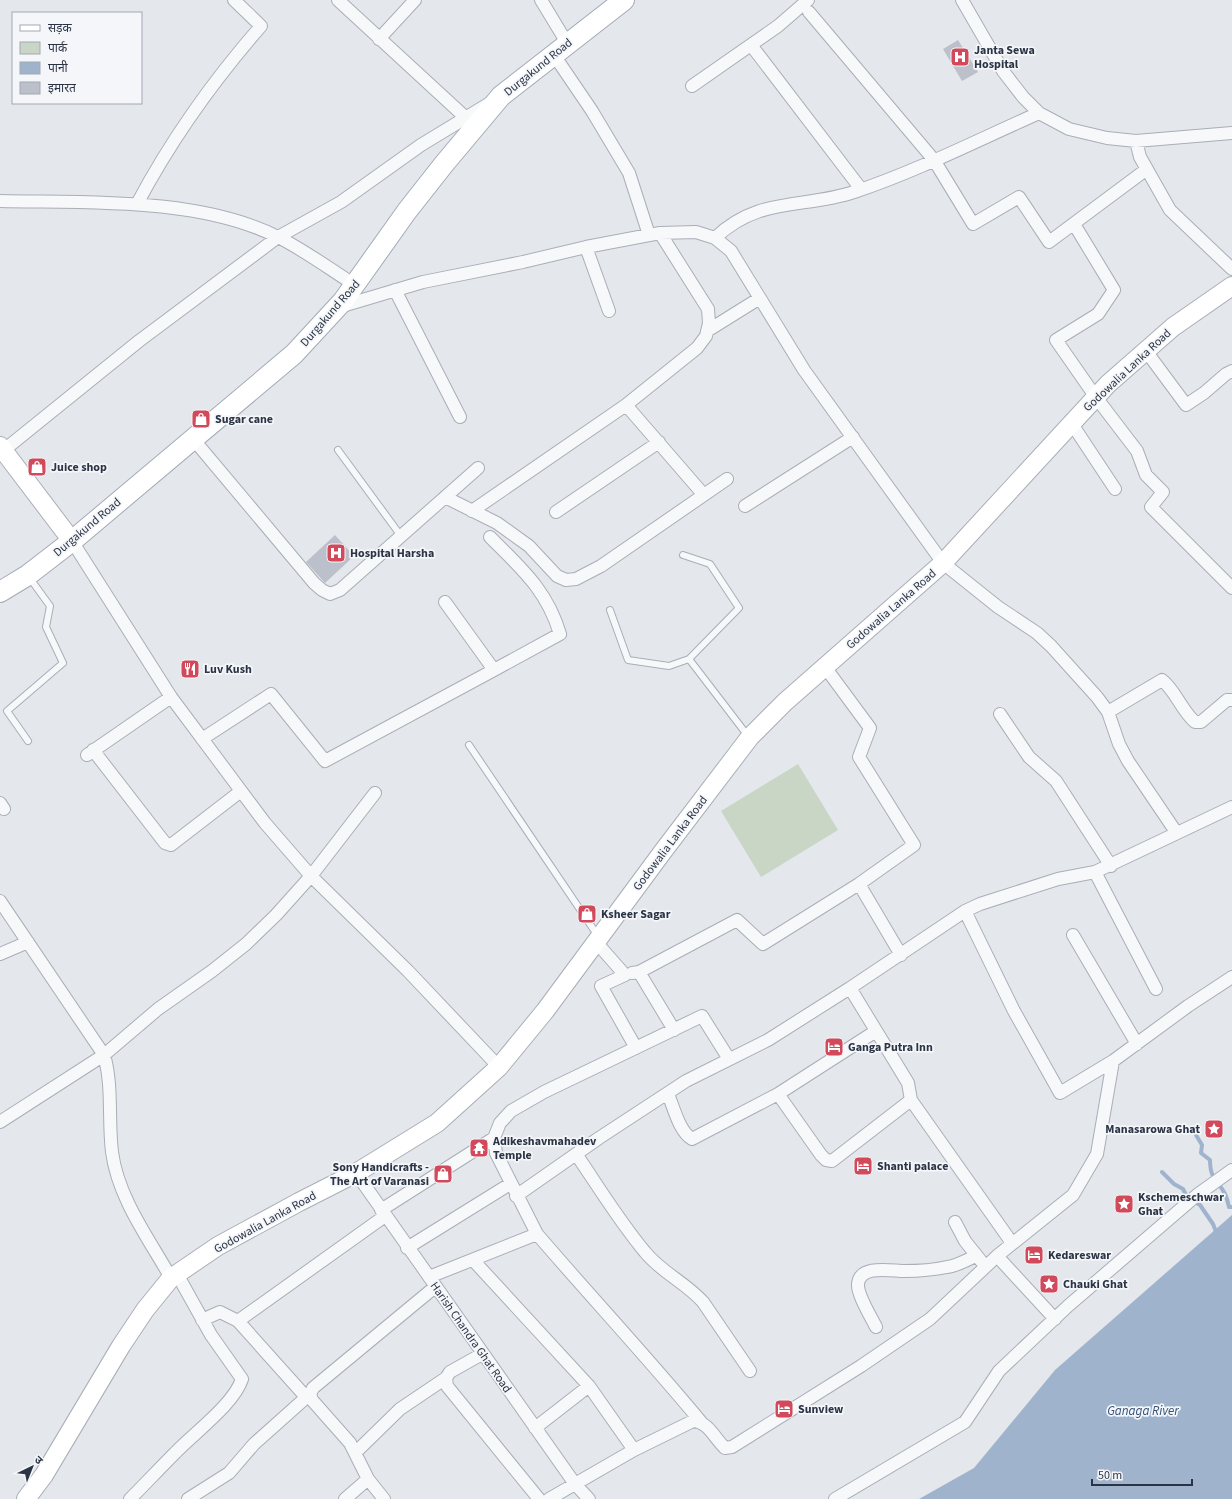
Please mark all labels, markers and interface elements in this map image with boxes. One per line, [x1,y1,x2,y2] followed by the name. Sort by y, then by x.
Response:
[12,12,142,104] legend
[48,20,73,37] text: सड़क
[501,34,576,100] street label: Durgakund Road
[48,40,68,57] text: पार्क
[974,42,1035,73] place label: Janta Sewa Hospital
[949,46,971,68] hospital icon: Janta Sewa Hospital
[48,60,69,77] text: पानी
[48,80,77,97] text: इमारत
[297,276,364,350] street label: Durgakund Road
[1080,325,1175,416] street label: Godowalia Lanka Road
[190,408,212,430] shop icon: Sugar cane
[215,411,273,428] place label: Sugar cane
[26,456,48,478] shop icon: Juice shop
[51,459,107,476] place label: Juice shop
[50,494,125,561] street label: Durgakund Road
[325,542,347,564] hospital icon: Hospital Harsha
[350,545,434,562] place label: Hospital Harsha
[843,565,940,653] street label: Godowalia Lanka Road
[179,658,201,680] restaurant icon: Luv Kush
[204,661,252,678] place label: Luv Kush
[629,792,712,894] street label: Godowalia Lanka Road
[576,903,598,925] shop icon: Ksheer Sagar
[601,906,671,923] place label: Ksheer Sagar
[823,1036,845,1058] hotel icon: Ganga Putra Inn
[848,1039,933,1056] place label: Ganga Putra Inn
[1203,1118,1225,1140] place icon: Manasarowa Ghat
[1105,1121,1200,1138] place label: Manasarowa Ghat
[492,1133,597,1164] place label: Adikeshavmahadev Temple
[468,1137,490,1159] temple icon: Adikeshavmahadev Temple
[852,1155,874,1177] hotel icon: Shanti palace
[877,1158,948,1175] place label: Shanti palace
[330,1159,429,1190] place label: Sony Handicrafts - The Art of Varanasi
[432,1163,454,1185] shop icon: Sony Handicrafts - The Art of Varanasi
[211,1187,319,1258] street label: Godowalia Lanka Road
[1138,1189,1224,1220] place label: Kschemeschwar Ghat
[1113,1193,1135,1215] place icon: Kschemeschwar Ghat
[1023,1244,1045,1266] hotel icon: Kedareswar
[1048,1247,1111,1264] place label: Kedareswar
[1038,1273,1060,1295] place icon: Chauki Ghat
[1063,1276,1128,1293] place label: Chauki Ghat
[426,1278,515,1396] street label: Harish Chandra Ghat Road
[773,1398,795,1420] hotel icon: Sunview
[798,1401,844,1418] place label: Sunview
[1107,1402,1179,1420] water label: Ganaga River
[12,1447,52,1487] north arrow
[31,1452,46,1468] text: उ
[1092,1461,1192,1487] scale bar
[1098,1467,1122,1484] text: 50 m

